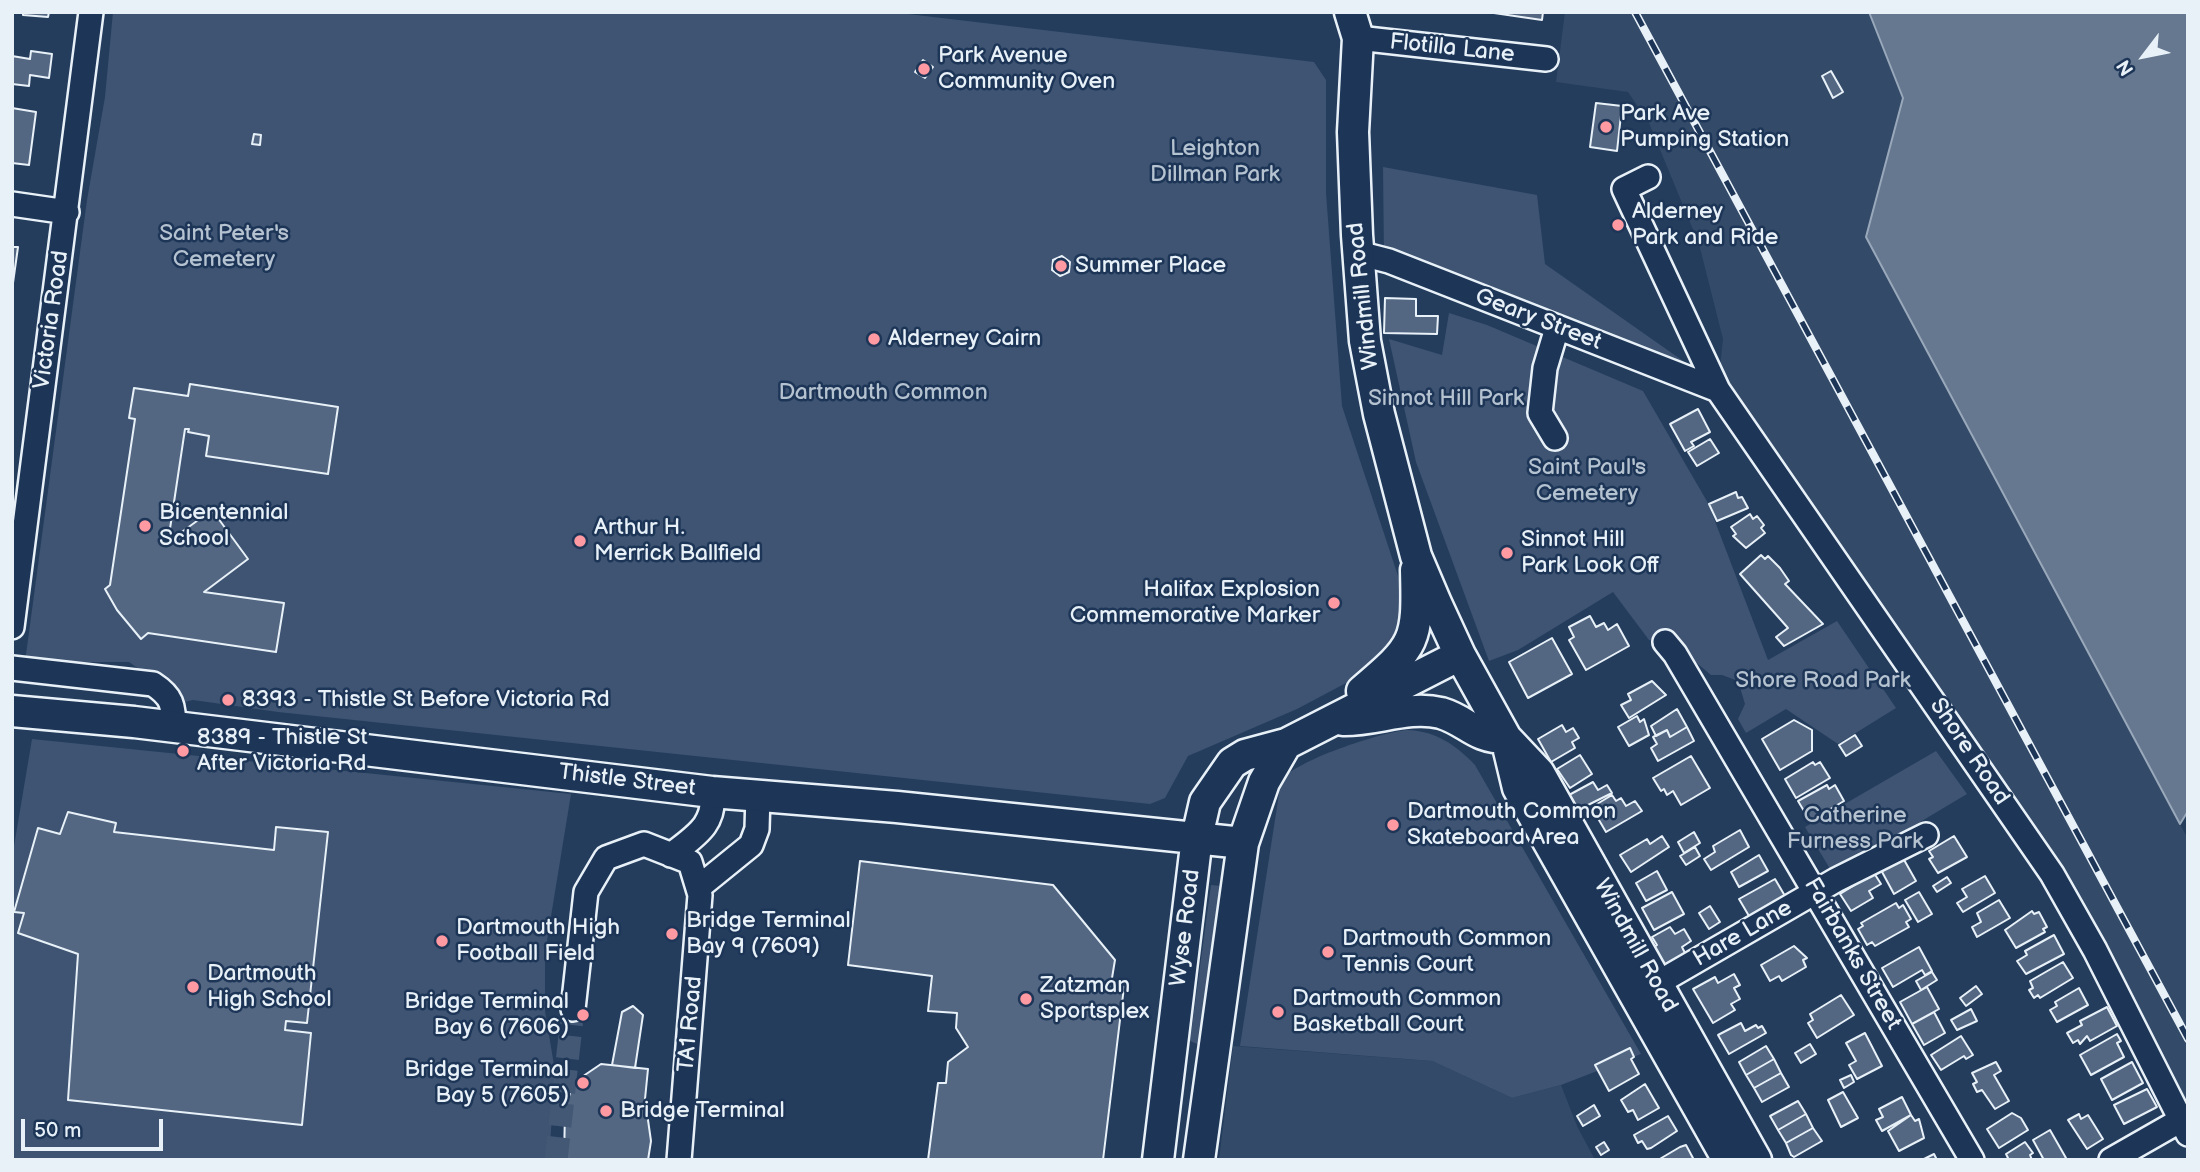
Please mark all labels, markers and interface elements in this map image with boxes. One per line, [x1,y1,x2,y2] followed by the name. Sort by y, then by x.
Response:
[2109,21,2179,91] north arrow
[1388,29,1516,69] street label: Flotilla Lane
[938,42,1115,96] place label: Park Avenue Community Oven
[2112,55,2139,80] text: N
[916,61,932,77] marker: Park Avenue Community Oven
[1620,100,1789,154] place label: Park Ave Pumping Station
[1598,119,1614,135] marker: Park Ave Pumping Station
[1150,135,1280,189] park label: Leighton Dillman Park
[1632,198,1778,252] place label: Alderney Park and Ride
[1610,217,1626,233] marker: Alderney Park and Ride
[159,220,289,274] park label: Saint Peter's Cemetery
[1343,221,1385,371] street label: Windmill Road
[29,249,75,391] street label: Victoria Road
[1075,252,1226,280] place label: Summer Place
[1053,258,1069,274] marker: Summer Place
[1471,283,1605,357] street label: Geary Street
[888,325,1041,353] place label: Alderney Cairn
[866,331,882,347] marker: Alderney Cairn
[778,379,988,407] park label: Dartmouth Common
[1368,385,1524,413] park label: Sinnot Hill Park
[1528,454,1646,508] park label: Saint Paul's Cemetery
[159,499,288,553] place label: Bicentennial School
[594,514,761,568] place label: Arthur H. Merrick Ballfield
[137,518,153,534] marker: Bicentennial School
[1521,526,1660,580] place label: Sinnot Hill Park Look Off
[572,533,588,549] marker: Arthur H. Merrick Ballfield
[1499,545,1515,561] marker: Sinnot Hill Park Look Off
[1070,576,1320,630] place label: Halifax Explosion Commemorative Marker
[1326,595,1342,611] marker: Halifax Explosion Commemorative Marker
[1735,667,1911,695] park label: Shore Road Park
[242,686,610,714] place label: 8393 - Thistle St Before Victoria Rd
[220,692,236,708] marker: 8393 - Thistle St Before Victoria Rd
[1923,693,2015,811] street label: Shore Road
[197,724,368,778] place label: 8389 - Thistle St After Victoria Rd
[175,743,191,759] marker: 8389 - Thistle St After Victoria Rd
[557,759,697,803] street label: Thistle Street
[1407,798,1616,852] place label: Dartmouth Common Skateboard Area
[1787,802,1923,856] park label: Catherine Furness Park
[1385,817,1401,833] marker: Dartmouth Common Skateboard Area
[1165,868,1207,988] street label: Wyse Road
[1797,873,1907,1035] street label: Fairbanks Street
[1587,875,1683,1017] street label: Windmill Road
[1689,895,1797,973] street label: Hare Lane
[686,907,851,961] place label: Bridge Terminal Bay 9 (7609)
[456,914,620,968] place label: Dartmouth High Football Field
[1342,925,1551,979] place label: Dartmouth Common Tennis Court
[664,926,680,942] marker: Bridge Terminal Bay 9 (7609)
[434,933,450,949] marker: Dartmouth High Football Field
[1320,944,1336,960] marker: Dartmouth Common Tennis Court
[207,960,332,1014] place label: Dartmouth High School
[1040,972,1150,1026] place label: Zatzman Sportsplex
[673,975,709,1073] street label: TA1 Road
[185,979,201,995] marker: Dartmouth High School
[1292,985,1501,1039] place label: Dartmouth Common Basketball Court
[404,988,569,1042] place label: Bridge Terminal Bay 6 (7606)
[1018,991,1034,1007] marker: Zatzman Sportsplex
[1270,1004,1286,1020] marker: Dartmouth Common Basketball Court
[575,1007,591,1023] marker: Bridge Terminal Bay 6 (7606)
[404,1056,569,1110] place label: Bridge Terminal Bay 5 (7605)
[575,1075,591,1091] marker: Bridge Terminal Bay 5 (7605)
[620,1097,785,1125] place label: Bridge Terminal
[598,1103,614,1119] marker: Bridge Terminal
[24,1106,166,1150] scale bar
[34,1118,81,1143] text: 50 m

